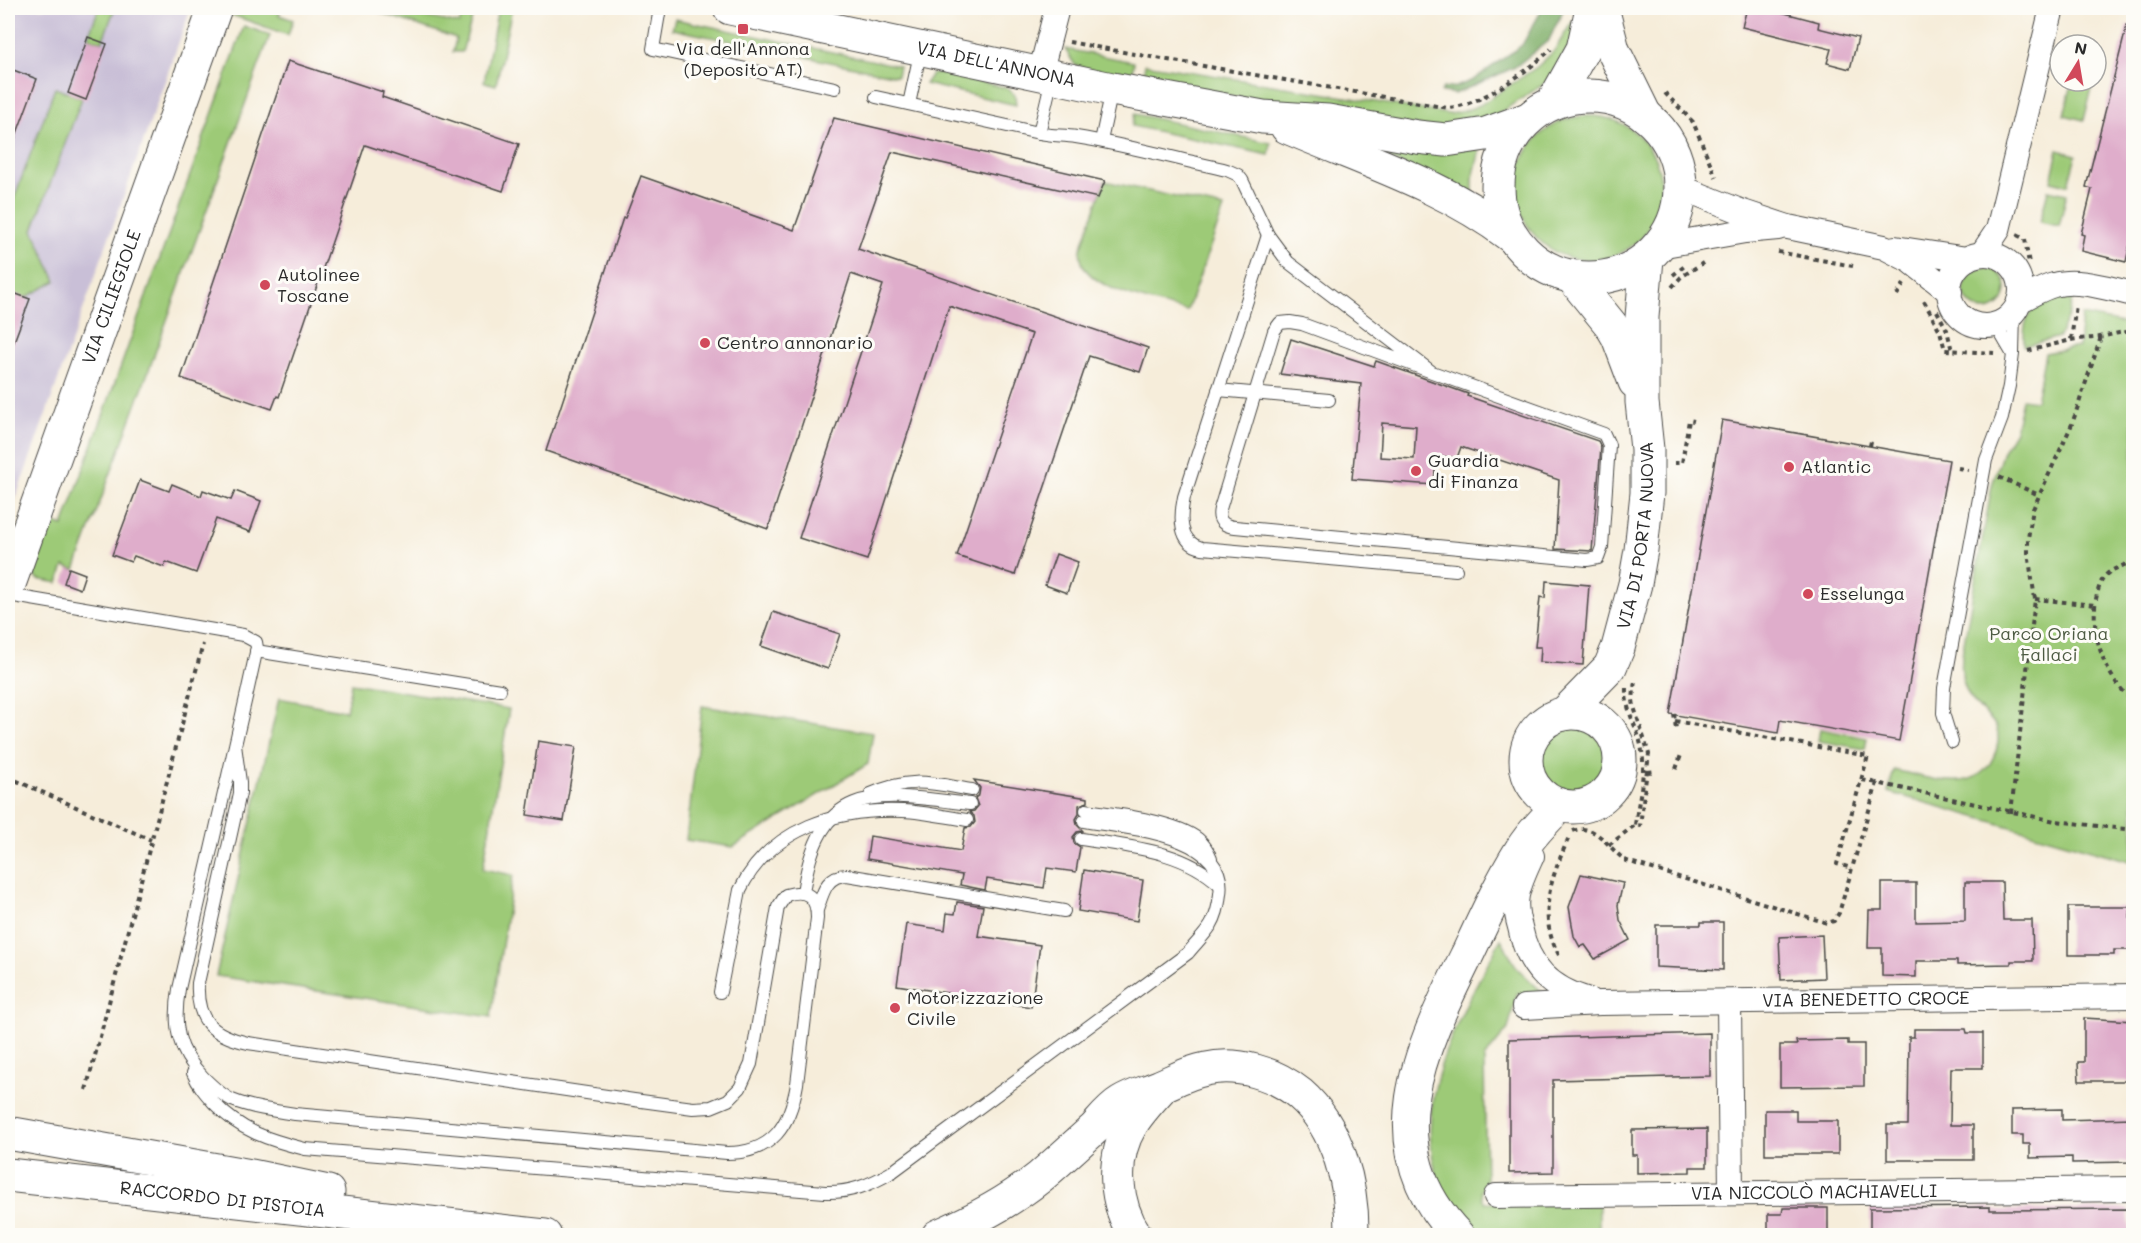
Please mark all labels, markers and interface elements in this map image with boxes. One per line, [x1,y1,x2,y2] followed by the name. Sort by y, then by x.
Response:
[736,22,750,36] marker: Via dell'Annona (Deposito AT)
[2048,33,2108,93] north arrow
[914,35,1078,92] street label: VIA DELL'ANNONA
[676,36,810,81] place label: Via dell'Annona (Deposito AT)
[2073,36,2089,59] text: N
[76,226,146,367] street label: VIA CILIEGIOLE
[277,262,360,307] place label: Autolinee Toscane
[258,278,272,292] marker: Autolinee Toscane
[717,330,873,354] place label: Centro annonario
[698,336,712,350] marker: Centro annonario
[1611,440,1658,632] street label: VIA DI PORTA NUOVA
[1428,448,1519,493] place label: Guardia di Finanza
[1801,454,1871,478] place label: Atlantic
[1782,460,1796,474] marker: Atlantic
[1409,464,1423,478] marker: Guardia di Finanza
[1820,581,1905,605] place label: Esselunga
[1801,587,1815,601] marker: Esselunga
[1989,621,2109,666] park label: Parco Oriana Fallaci
[907,985,1044,1030] place label: Motorizzazione Civile
[1762,985,1970,1012] street label: VIA BENEDETTO CROCE
[888,1001,902,1015] marker: Motorizzazione Civile
[119,1175,327,1222] street label: RACCORDO DI PISTOIA
[1691,1178,1937,1205] street label: VIA NICCOLÒ MACHIAVELLI

